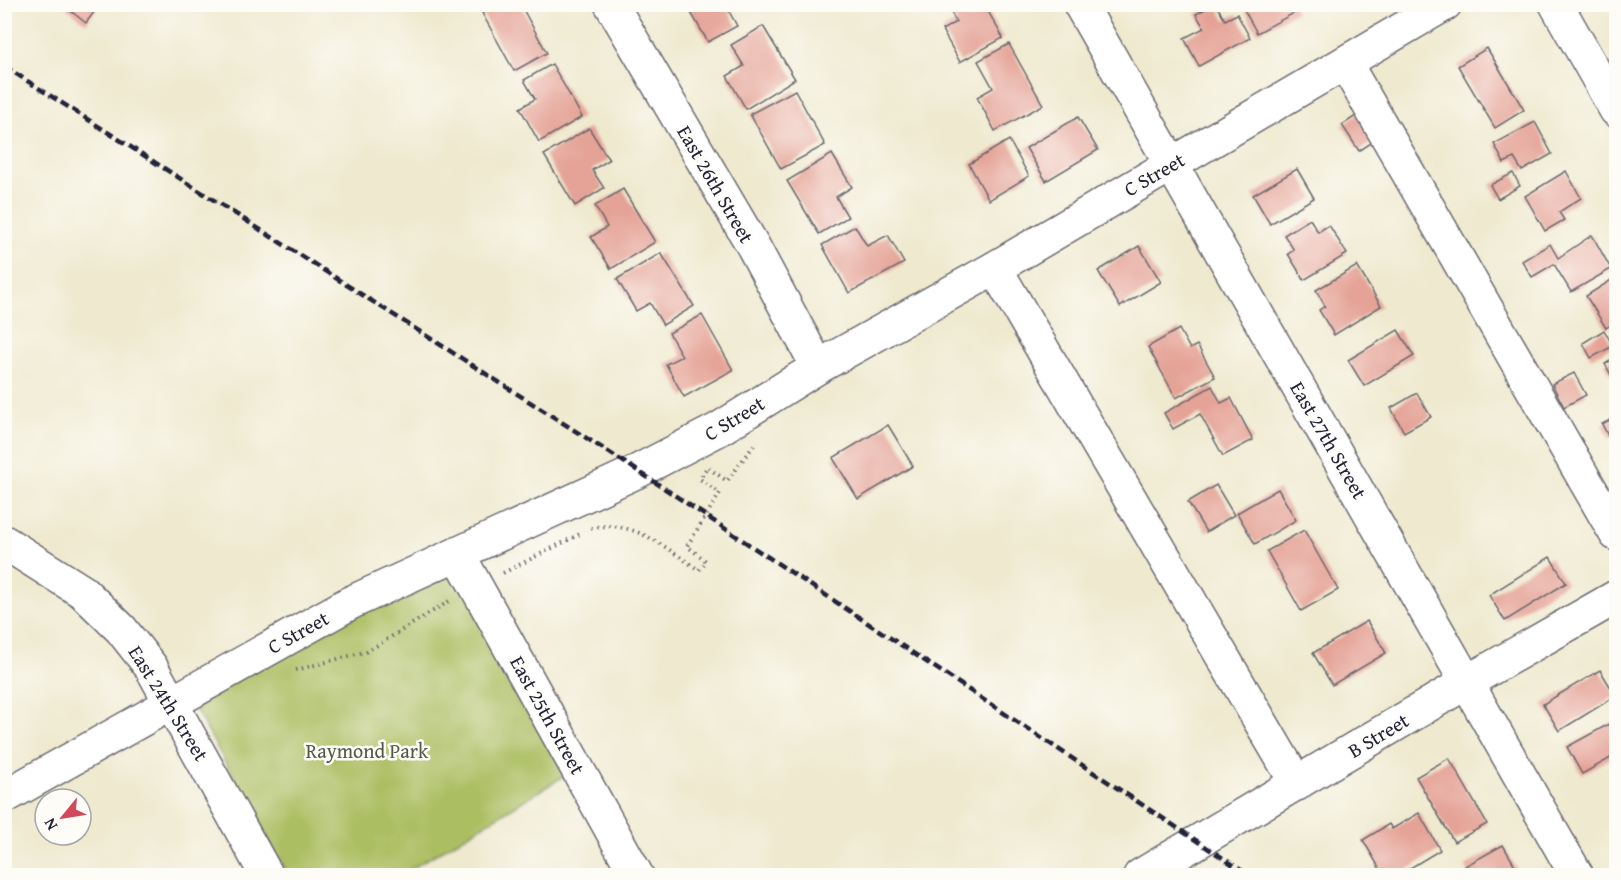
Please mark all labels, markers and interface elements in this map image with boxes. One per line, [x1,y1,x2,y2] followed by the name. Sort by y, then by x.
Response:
[671,120,761,248] street label: East 26th Street
[1118,145,1190,203] street label: C Street
[1284,376,1374,504] street label: East 27th Street
[698,389,770,447] street label: C Street
[262,603,334,661] street label: C Street
[122,640,216,766] street label: East 24th Street
[503,650,593,780] street label: East 25th Street
[1342,705,1414,765] street label: B Street
[306,736,429,765] park label: Raymond Park
[33,787,93,847] north arrow
[37,814,63,835] text: N

